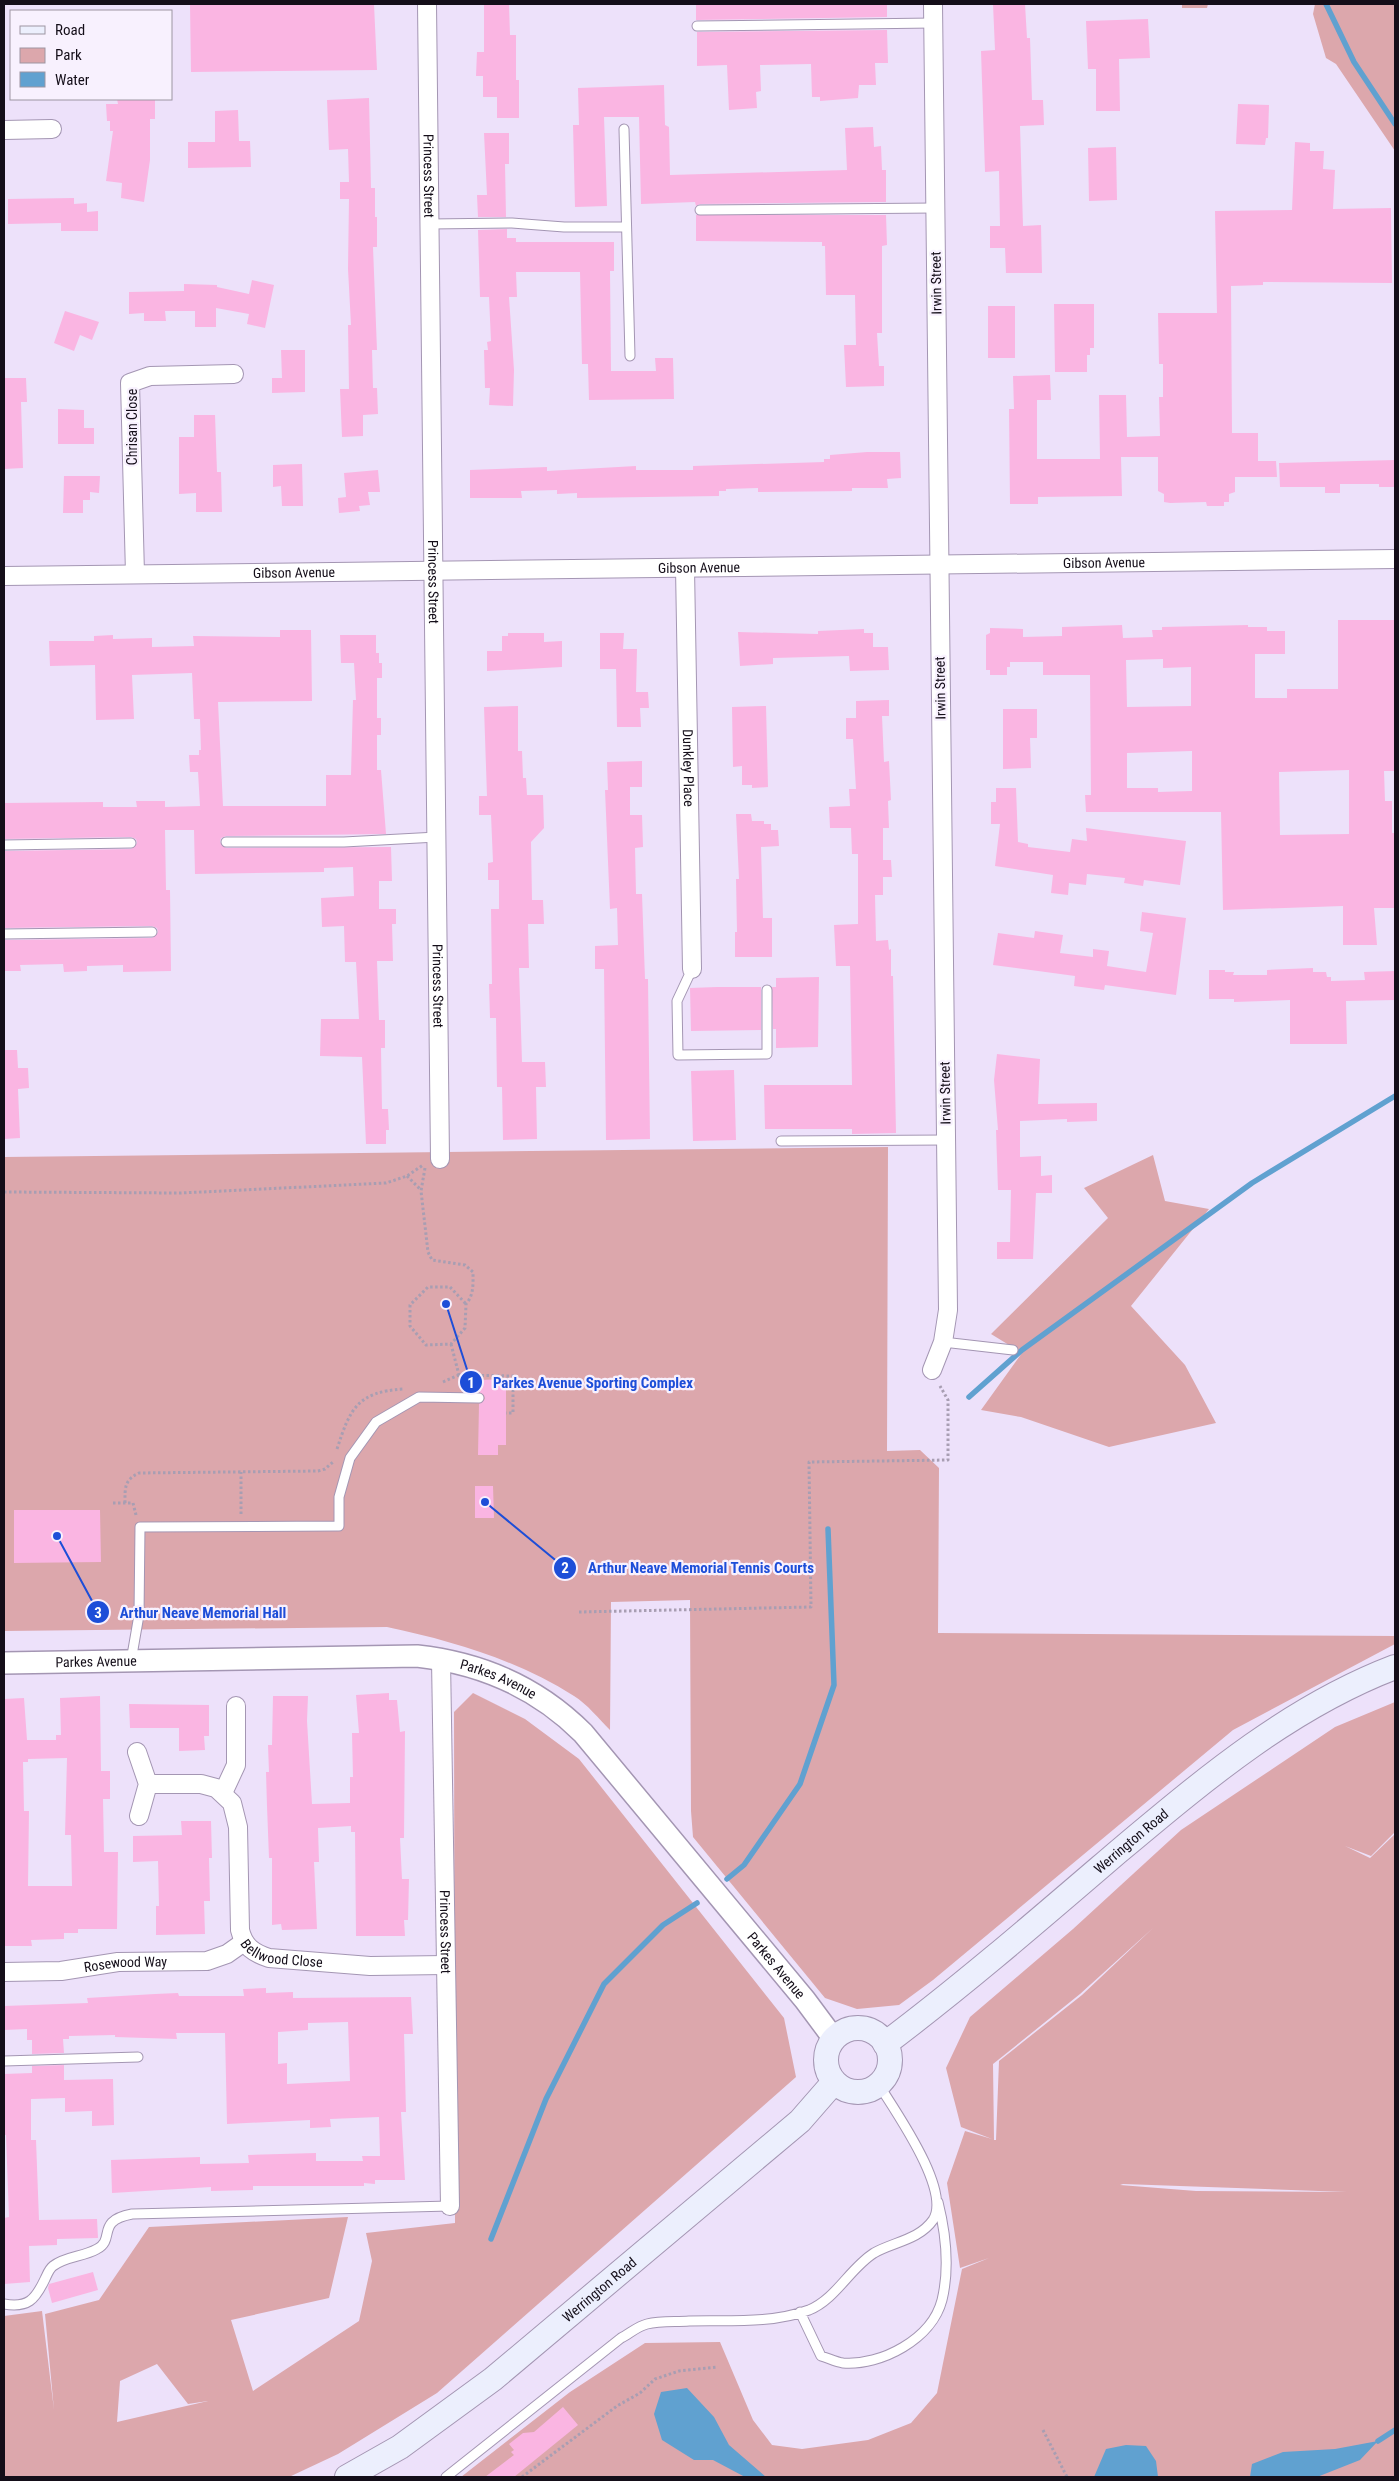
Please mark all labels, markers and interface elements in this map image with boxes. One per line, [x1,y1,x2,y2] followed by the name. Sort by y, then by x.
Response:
[10,10,172,100] legend
[55,21,85,39] text: Road
[55,46,82,64] text: Park
[55,71,90,89] text: Water
[420,134,437,218] street label: Princess Street
[927,251,945,315] street label: Irwin Street
[124,388,140,465] street label: Chrisan Close
[425,540,442,624] street label: Princess Street
[1063,554,1146,571] street label: Gibson Avenue
[658,559,741,576] street label: Gibson Avenue
[253,564,336,581] street label: Gibson Avenue
[931,656,949,720] street label: Irwin Street
[680,729,697,807] street label: Dunkley Place
[430,944,447,1028] street label: Princess Street
[936,1061,954,1125] street label: Irwin Street
[458,1367,703,1397] callout: Parkes Avenue Sporting Complex
[467,1374,475,1392] text: 1
[493,1374,693,1392] text: Parkes Avenue Sporting Complex
[552,1553,824,1583] callout: Arthur Neave Memorial Tennis Courts
[561,1559,569,1577] text: 2
[588,1559,814,1577] text: Arthur Neave Memorial Tennis Courts
[85,1597,297,1627] callout: Arthur Neave Memorial Hall
[94,1604,102,1622] text: 3
[120,1604,286,1622] text: Arthur Neave Memorial Hall
[55,1653,137,1670] street label: Parkes Avenue
[458,1656,540,1702] street label: Parkes Avenue
[1091,1805,1171,1877] street label: Werrington Road
[437,1890,454,1974] street label: Princess Street
[744,1929,809,2002] street label: Parkes Avenue
[237,1936,324,1970] street label: Bellwood Close
[83,1953,167,1975] street label: Rosewood Way
[559,2254,640,2325] street label: Werrington Road

